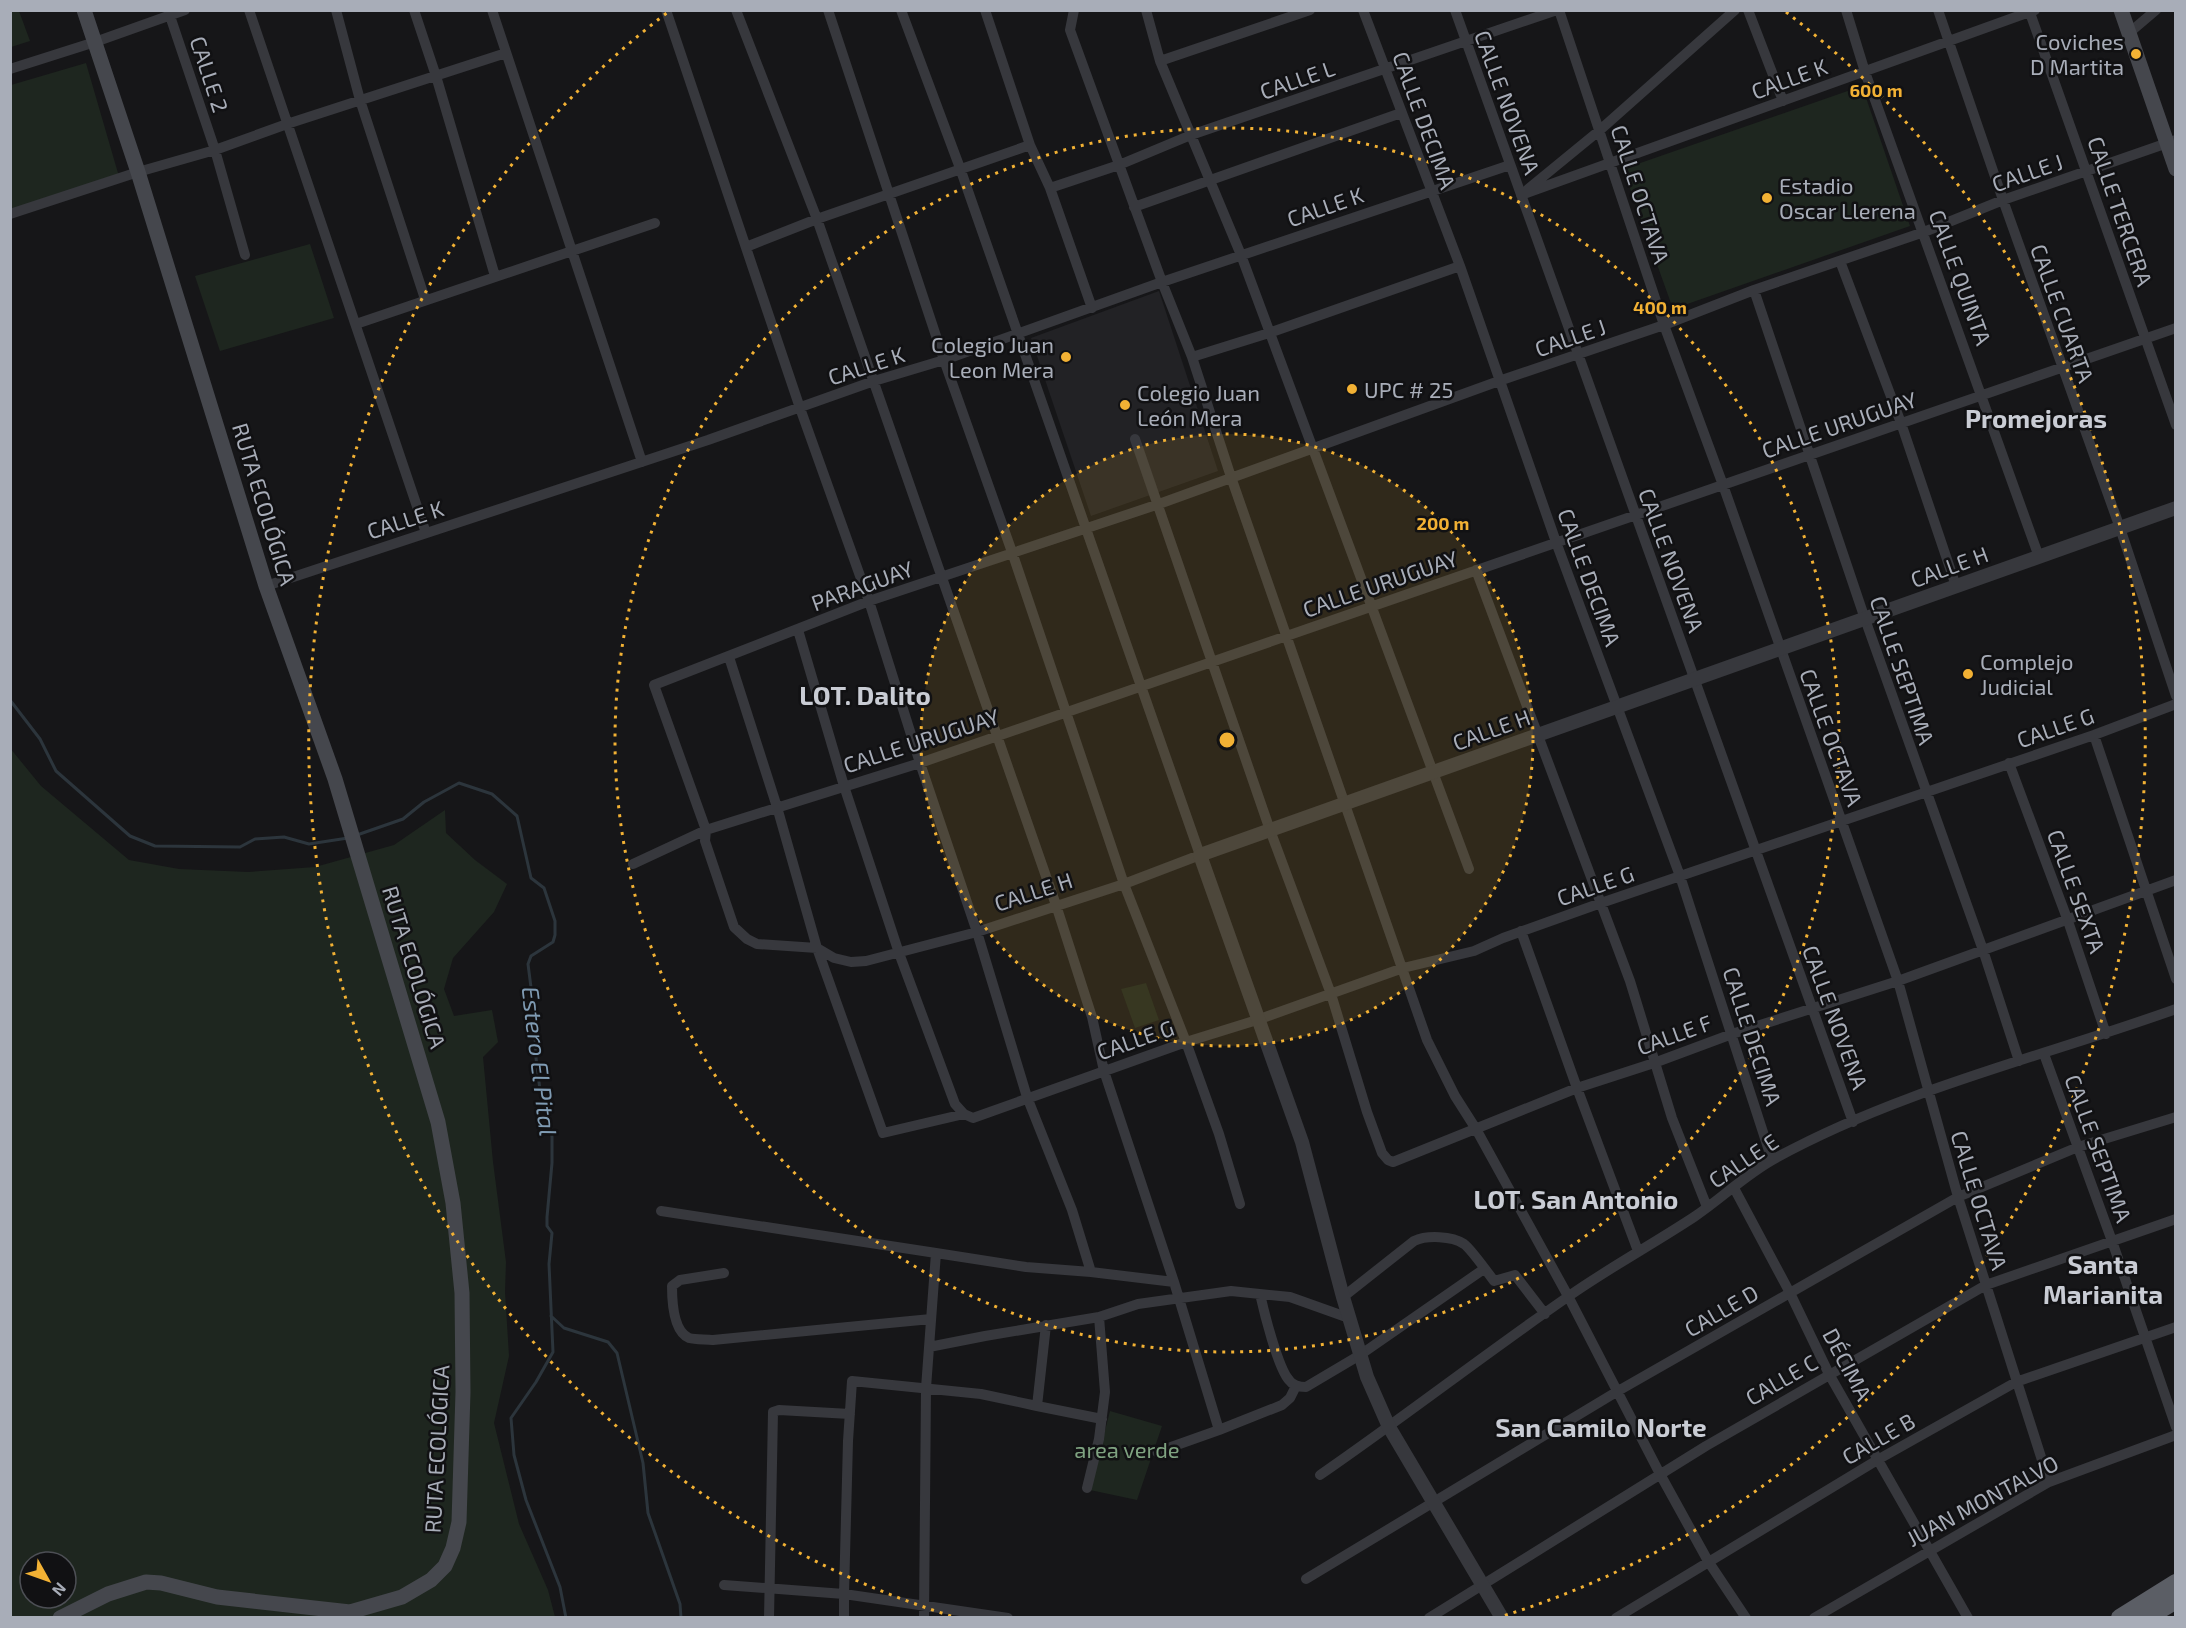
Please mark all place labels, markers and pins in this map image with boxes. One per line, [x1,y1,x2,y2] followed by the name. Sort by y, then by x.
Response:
[2030,28,2124,79] place label: Coviches D Martita
[2129,47,2143,61] marker: Coviches D Martita
[1779,172,1916,223] place label: Estadio Oscar Llerena
[1760,191,1774,205] marker: Estadio Oscar Llerena
[931,331,1054,382] place label: Colegio Juan Leon Mera
[1059,350,1073,364] marker: Colegio Juan Leon Mera
[1364,376,1453,402] place label: UPC # 25
[1137,379,1260,430] place label: Colegio Juan León Mera
[1345,382,1359,396] marker: UPC # 25
[1118,398,1132,412] marker: Colegio Juan León Mera
[1980,648,2073,699] place label: Complejo Judicial
[1961,667,1975,681] marker: Complejo Judicial
[1217,730,1237,750] centre of rings

